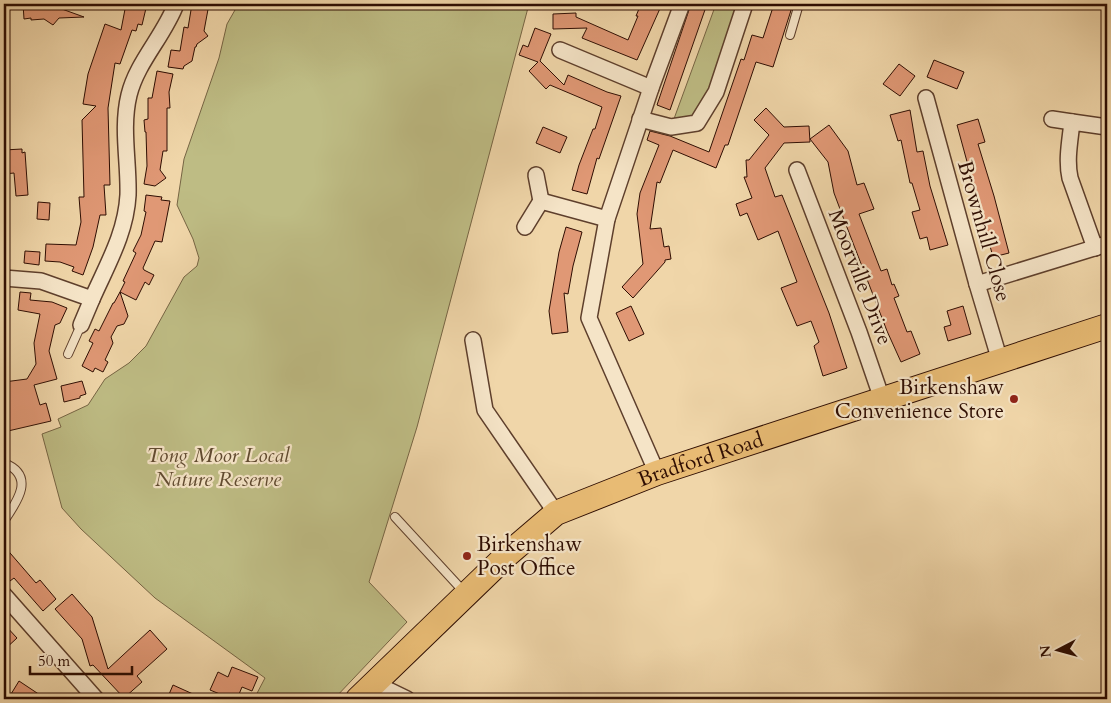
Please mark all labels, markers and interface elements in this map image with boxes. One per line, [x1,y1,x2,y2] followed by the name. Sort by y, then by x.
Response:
[950,157,1018,305] street label: Brownhill Close
[821,205,899,349] street label: Moorville Drive
[835,373,1004,426] place label: Birkenshaw Convenience Store
[1008,393,1020,405] marker: Birkenshaw Convenience Store
[633,425,767,494] street label: Bradford Road
[146,441,291,494] park label: Tong Moor Local Nature Reserve
[477,530,582,583] place label: Birkenshaw Post Office
[461,550,473,562] marker: Birkenshaw Post Office
[1034,626,1084,676] north arrow
[30,643,132,675] scale bar
[1035,644,1056,658] text: N
[38,651,70,671] text: 50 m

